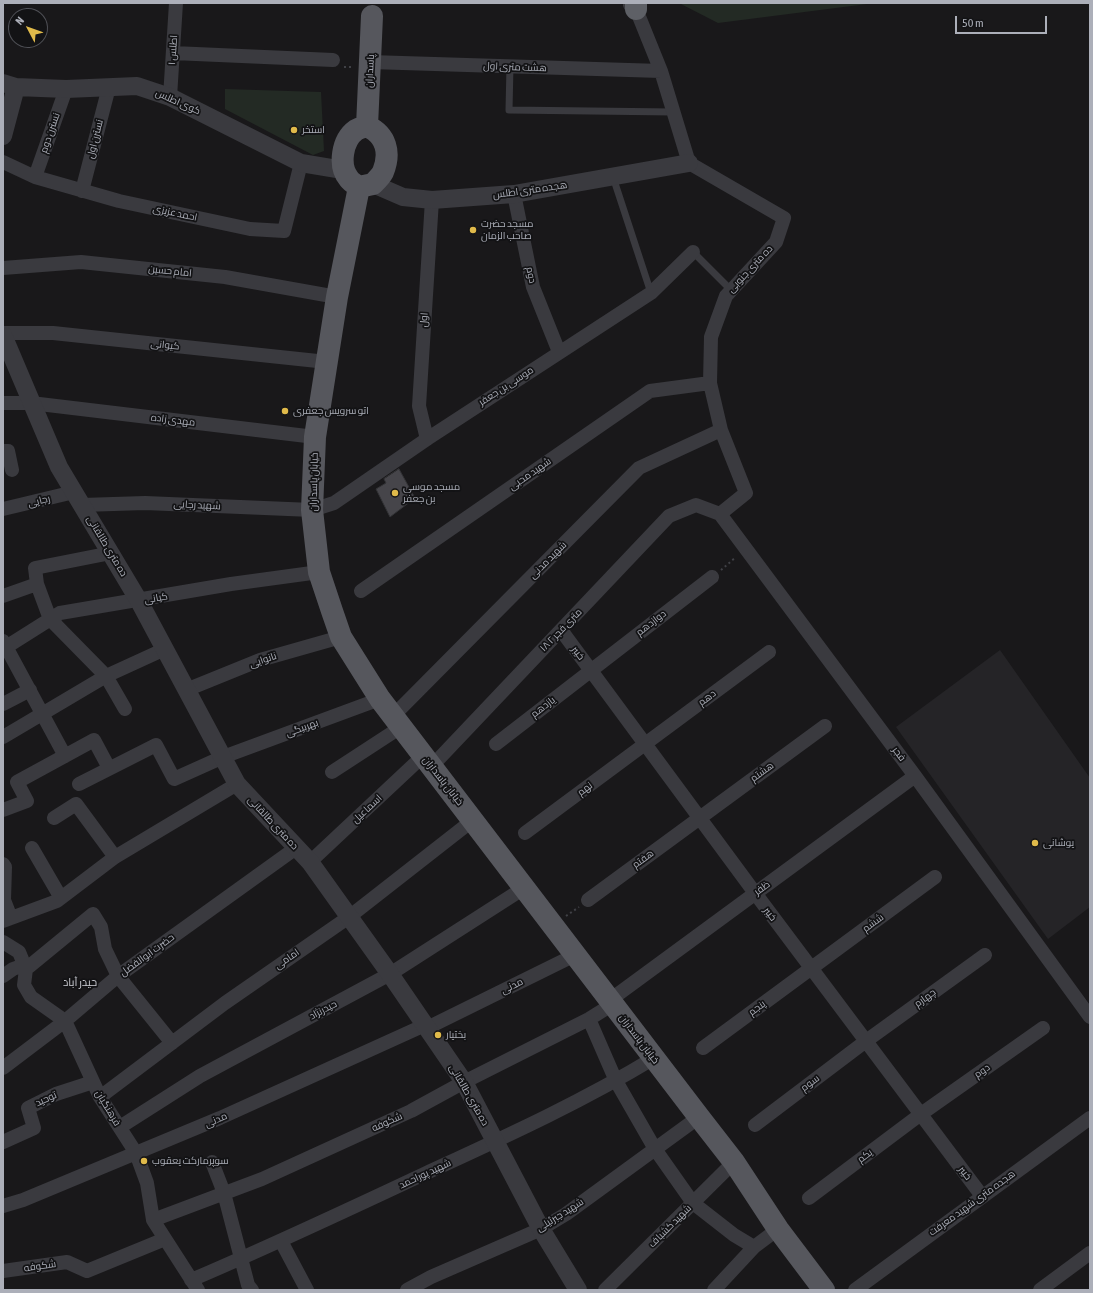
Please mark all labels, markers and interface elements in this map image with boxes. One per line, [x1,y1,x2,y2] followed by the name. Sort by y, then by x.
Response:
[8,8,48,48] north arrow
[957,8,1049,34] scale bar
[13,14,26,27] text: N
[962,16,984,30] text: 50 m
[166,35,180,65] street label: اطلس ۱
[363,54,377,88] street label: پاسداران
[483,60,547,74] street label: هشت متری اول
[154,87,202,117] street label: کوی اطلس
[38,111,62,155] street label: نسترن دوم
[84,118,106,160] street label: نسترن اول
[302,124,325,136] place label: استخر
[289,125,299,135] marker: استخر
[492,179,568,201] street label: هجده متری اطلس
[152,202,198,224] street label: احمد عزیزی
[481,218,533,242] place label: مسجد حضرت صاحب الزمان
[468,225,478,235] marker: مسجد حضرت صاحب الزمان
[725,243,775,295] street label: ده متری جنوبی
[148,263,192,279] street label: امام حسین
[523,266,539,284] street label: دوم
[417,312,431,328] street label: اول
[150,338,180,352] street label: کیوانی
[476,364,536,408] street label: موسی بن جعفر
[293,405,369,417] place label: اتو سرویس جعفری
[280,406,290,416] marker: اتو سرویس جعفری
[150,411,196,429] street label: مهدی زاده
[307,452,321,512] street label: خیابان پاسداران
[507,455,553,493] street label: شهید محبی
[403,481,460,504] place label: مسجد موسی بن جعفر
[390,488,400,498] marker: مسجد موسی بن جعفر
[27,492,51,510] street label: رجایی
[173,498,221,512] street label: شهید رجایی
[84,513,130,579] street label: ده متری طالقانی
[527,539,569,581] street label: شهید مدنی
[143,590,169,606] street label: کیانی
[538,606,584,654] street label: ۱۸ متری فجر ۲
[634,608,668,638] street label: دوازدهم
[569,644,587,662] street label: خیبر
[248,650,278,670] street label: نانوایی
[696,687,718,709] street label: دهم
[528,694,558,720] street label: یازدهم
[284,717,320,739] street label: بهربیگی
[890,744,908,764] street label: فجر
[420,754,466,808] street label: خیابان پاسداران
[748,759,776,785] street label: هشتم
[575,779,595,799] street label: نهم
[350,792,384,826] street label: اسماعیل
[245,794,301,852] street label: ده متری طالقانی
[1043,837,1074,849] place label: یوشانی
[1030,838,1040,848] marker: یوشانی
[630,847,656,871] street label: هفتم
[752,878,772,898] street label: ظفر
[761,905,779,923] street label: خیبر
[860,911,886,935] street label: ششم
[117,931,177,979] street label: حضرت ابوالفضل
[272,946,302,972] street label: امامی
[63,976,97,990] district label: حیدر آباد
[499,976,525,996] street label: مدنی
[912,986,938,1010] street label: چهارم
[307,998,339,1022] street label: حیدرنژاد
[746,998,768,1018] street label: پنجم
[616,1012,662,1066] street label: خیابان پاسداران
[446,1029,466,1041] place label: بختیار
[433,1030,443,1040] marker: بختیار
[972,1061,992,1081] street label: دوم
[447,1062,491,1128] street label: ده متری طالقانی
[798,1072,822,1094] street label: سوم
[93,1088,123,1128] street label: فرهنگیان
[33,1089,59,1109] street label: توحید
[203,1110,229,1130] street label: مدنی
[370,1110,404,1134] street label: شکوفه
[855,1146,875,1166] street label: یکم
[152,1155,229,1167] place label: سوپرمارکت یعقوب
[139,1156,149,1166] marker: سوپرمارکت یعقوب
[397,1157,453,1191] street label: شهید پوراحمد
[956,1164,974,1182] street label: خیبر
[926,1168,1018,1238] street label: هجده متری شهید معرفت
[534,1196,586,1234] street label: شهید جبرئیلی
[646,1202,694,1250] street label: شهید کشباف
[23,1258,57,1274] street label: شکوفه

